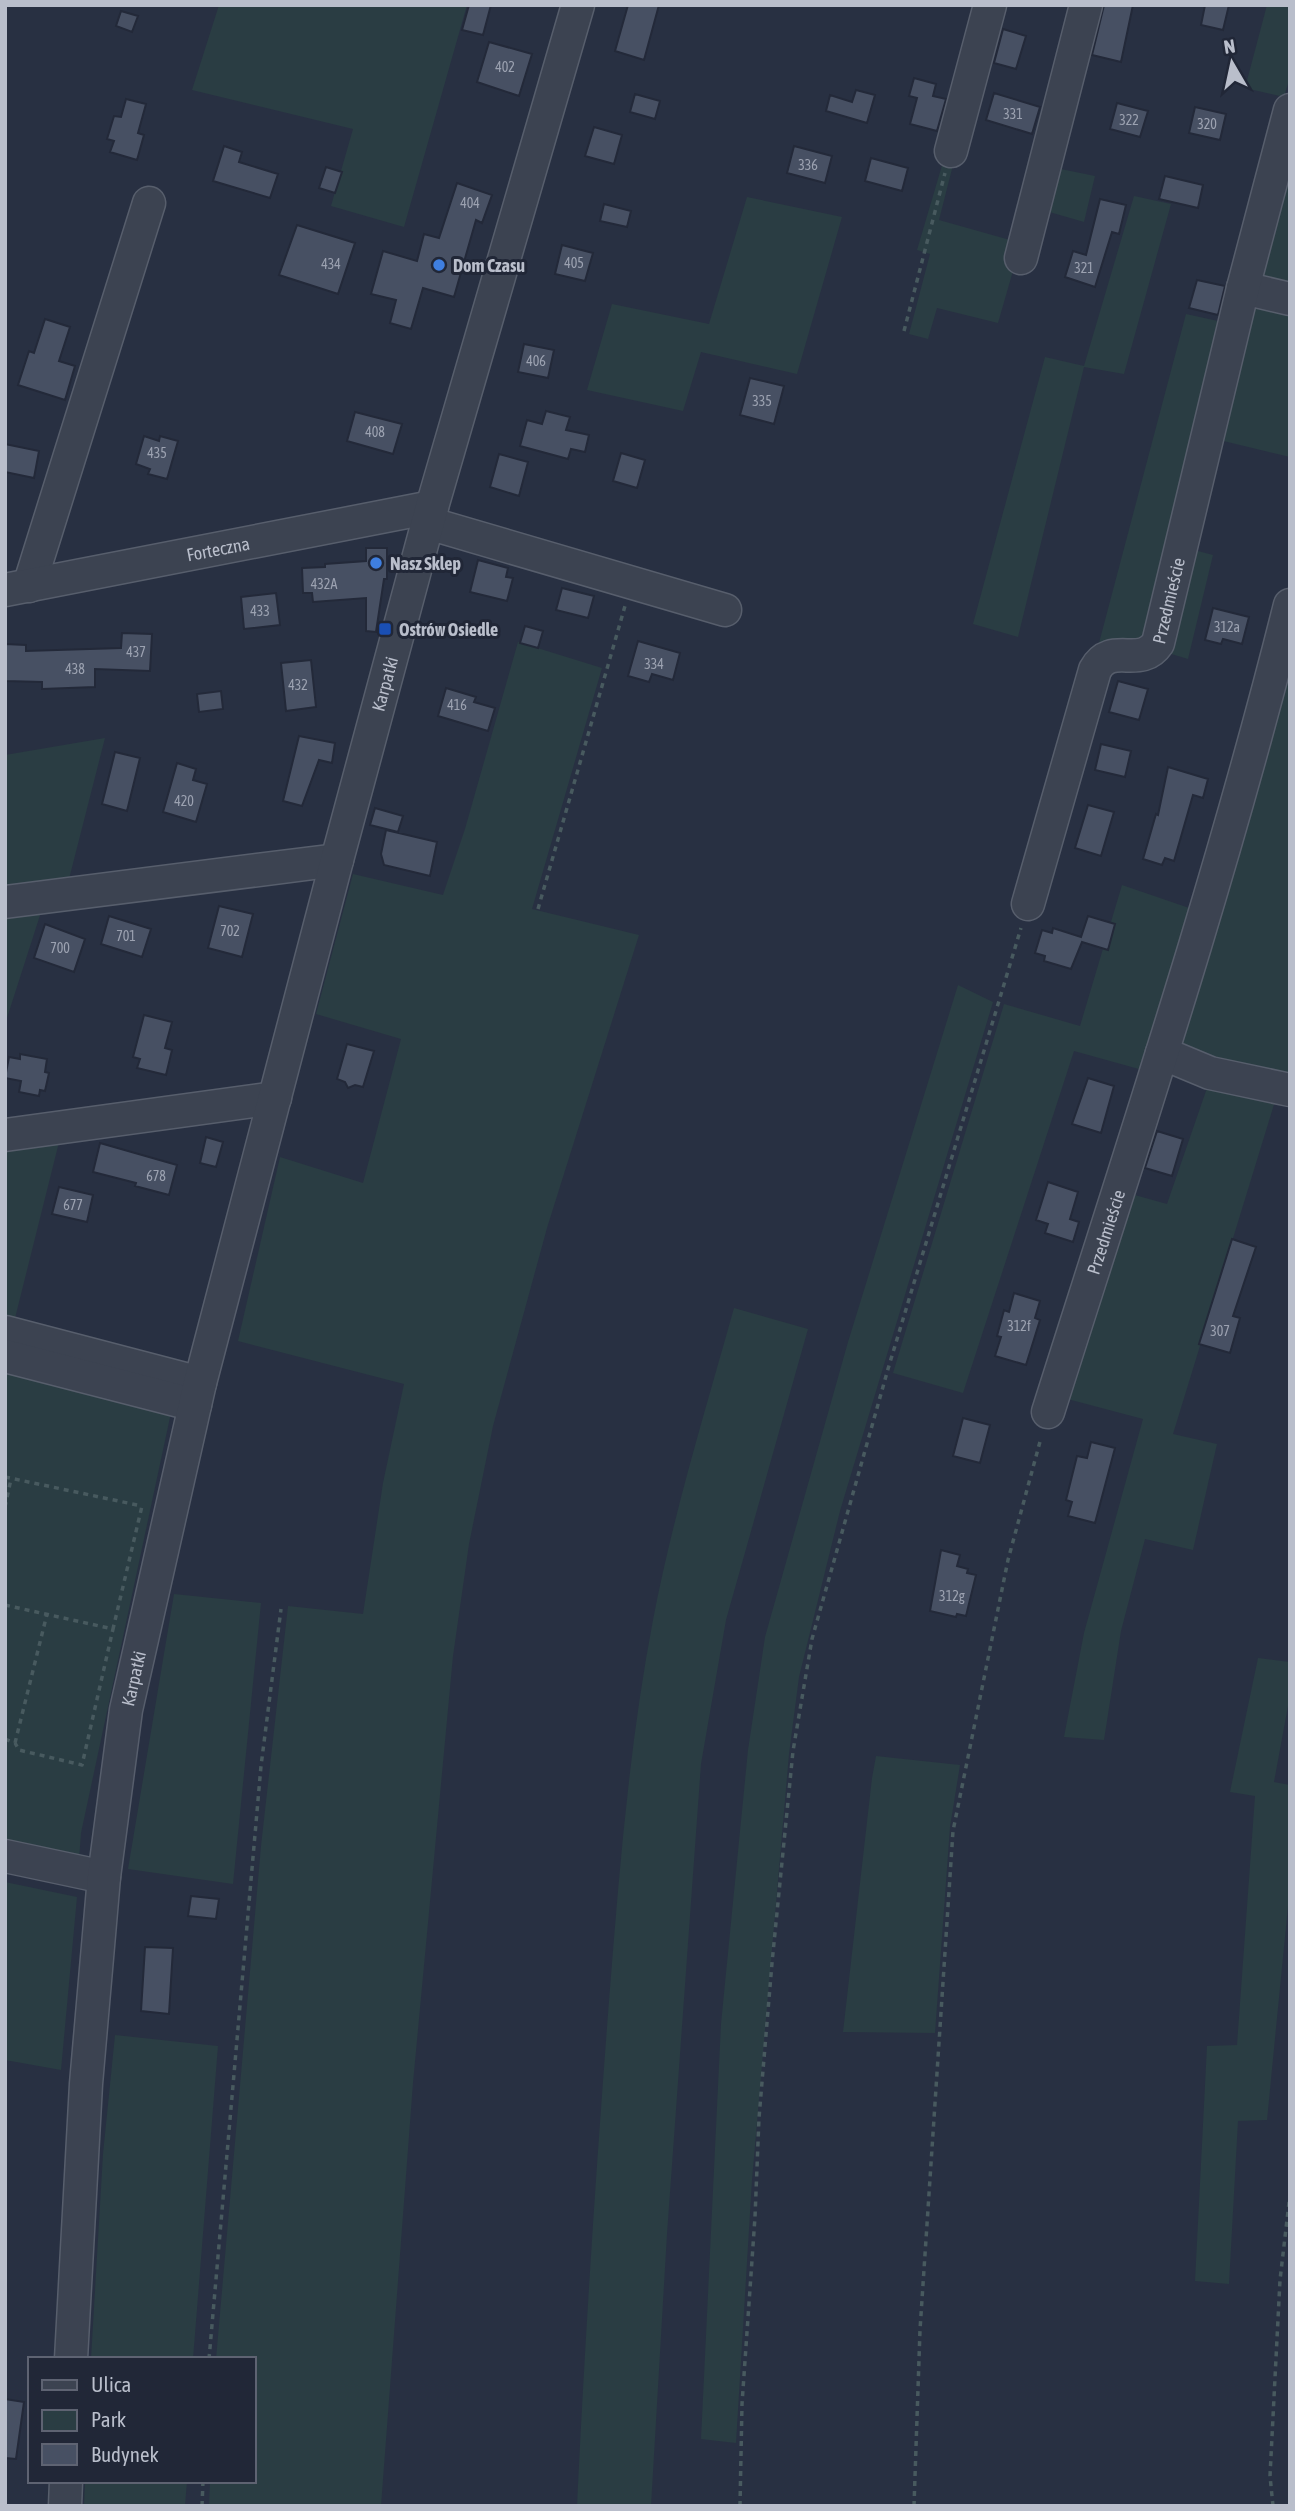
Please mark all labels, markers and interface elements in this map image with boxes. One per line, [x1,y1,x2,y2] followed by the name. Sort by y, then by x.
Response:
[1197,28,1267,98] north arrow
[1222,34,1237,58] text: N
[495,59,515,75] house number: 402
[1003,106,1023,122] house number: 331
[1119,112,1139,128] house number: 322
[1197,116,1217,132] house number: 320
[798,157,818,173] house number: 336
[460,195,480,211] house number: 404
[453,255,525,276] place label: Dom Czasu
[564,255,584,271] house number: 405
[321,256,341,272] house number: 434
[431,257,447,273] marker: Dom Czasu
[1074,260,1094,276] house number: 321
[526,353,546,369] house number: 406
[752,393,772,409] house number: 335
[365,424,385,440] house number: 408
[147,445,167,461] house number: 435
[185,532,251,565] street label: Forteczna
[390,553,461,574] place label: Nasz Sklep
[368,555,384,571] marker: Nasz Sklep
[1148,556,1189,646] street label: Przedmieście
[311,576,337,592] house number: 432A
[250,603,270,619] house number: 433
[399,619,498,640] place label: Ostrów Osiedle
[1214,619,1240,635] house number: 312a
[377,621,393,637] marker: Ostrów Osiedle
[126,644,146,660] house number: 437
[367,654,402,713] street label: Karpatki
[644,656,664,672] house number: 334
[65,661,85,677] house number: 438
[288,677,308,693] house number: 432
[447,697,467,713] house number: 416
[174,793,194,809] house number: 420
[220,923,240,939] house number: 702
[116,928,136,944] house number: 701
[50,940,70,956] house number: 700
[146,1168,166,1184] house number: 678
[1082,1187,1129,1277] street label: Przedmieście
[63,1197,83,1213] house number: 677
[1007,1318,1031,1334] house number: 312f
[1210,1323,1230,1339] house number: 307
[939,1588,965,1604] house number: 312g
[117,1649,150,1708] street label: Karpatki
[28,2357,256,2483] legend
[91,2372,131,2396] text: Ulica
[91,2407,126,2431] text: Park
[91,2442,159,2466] text: Budynek

